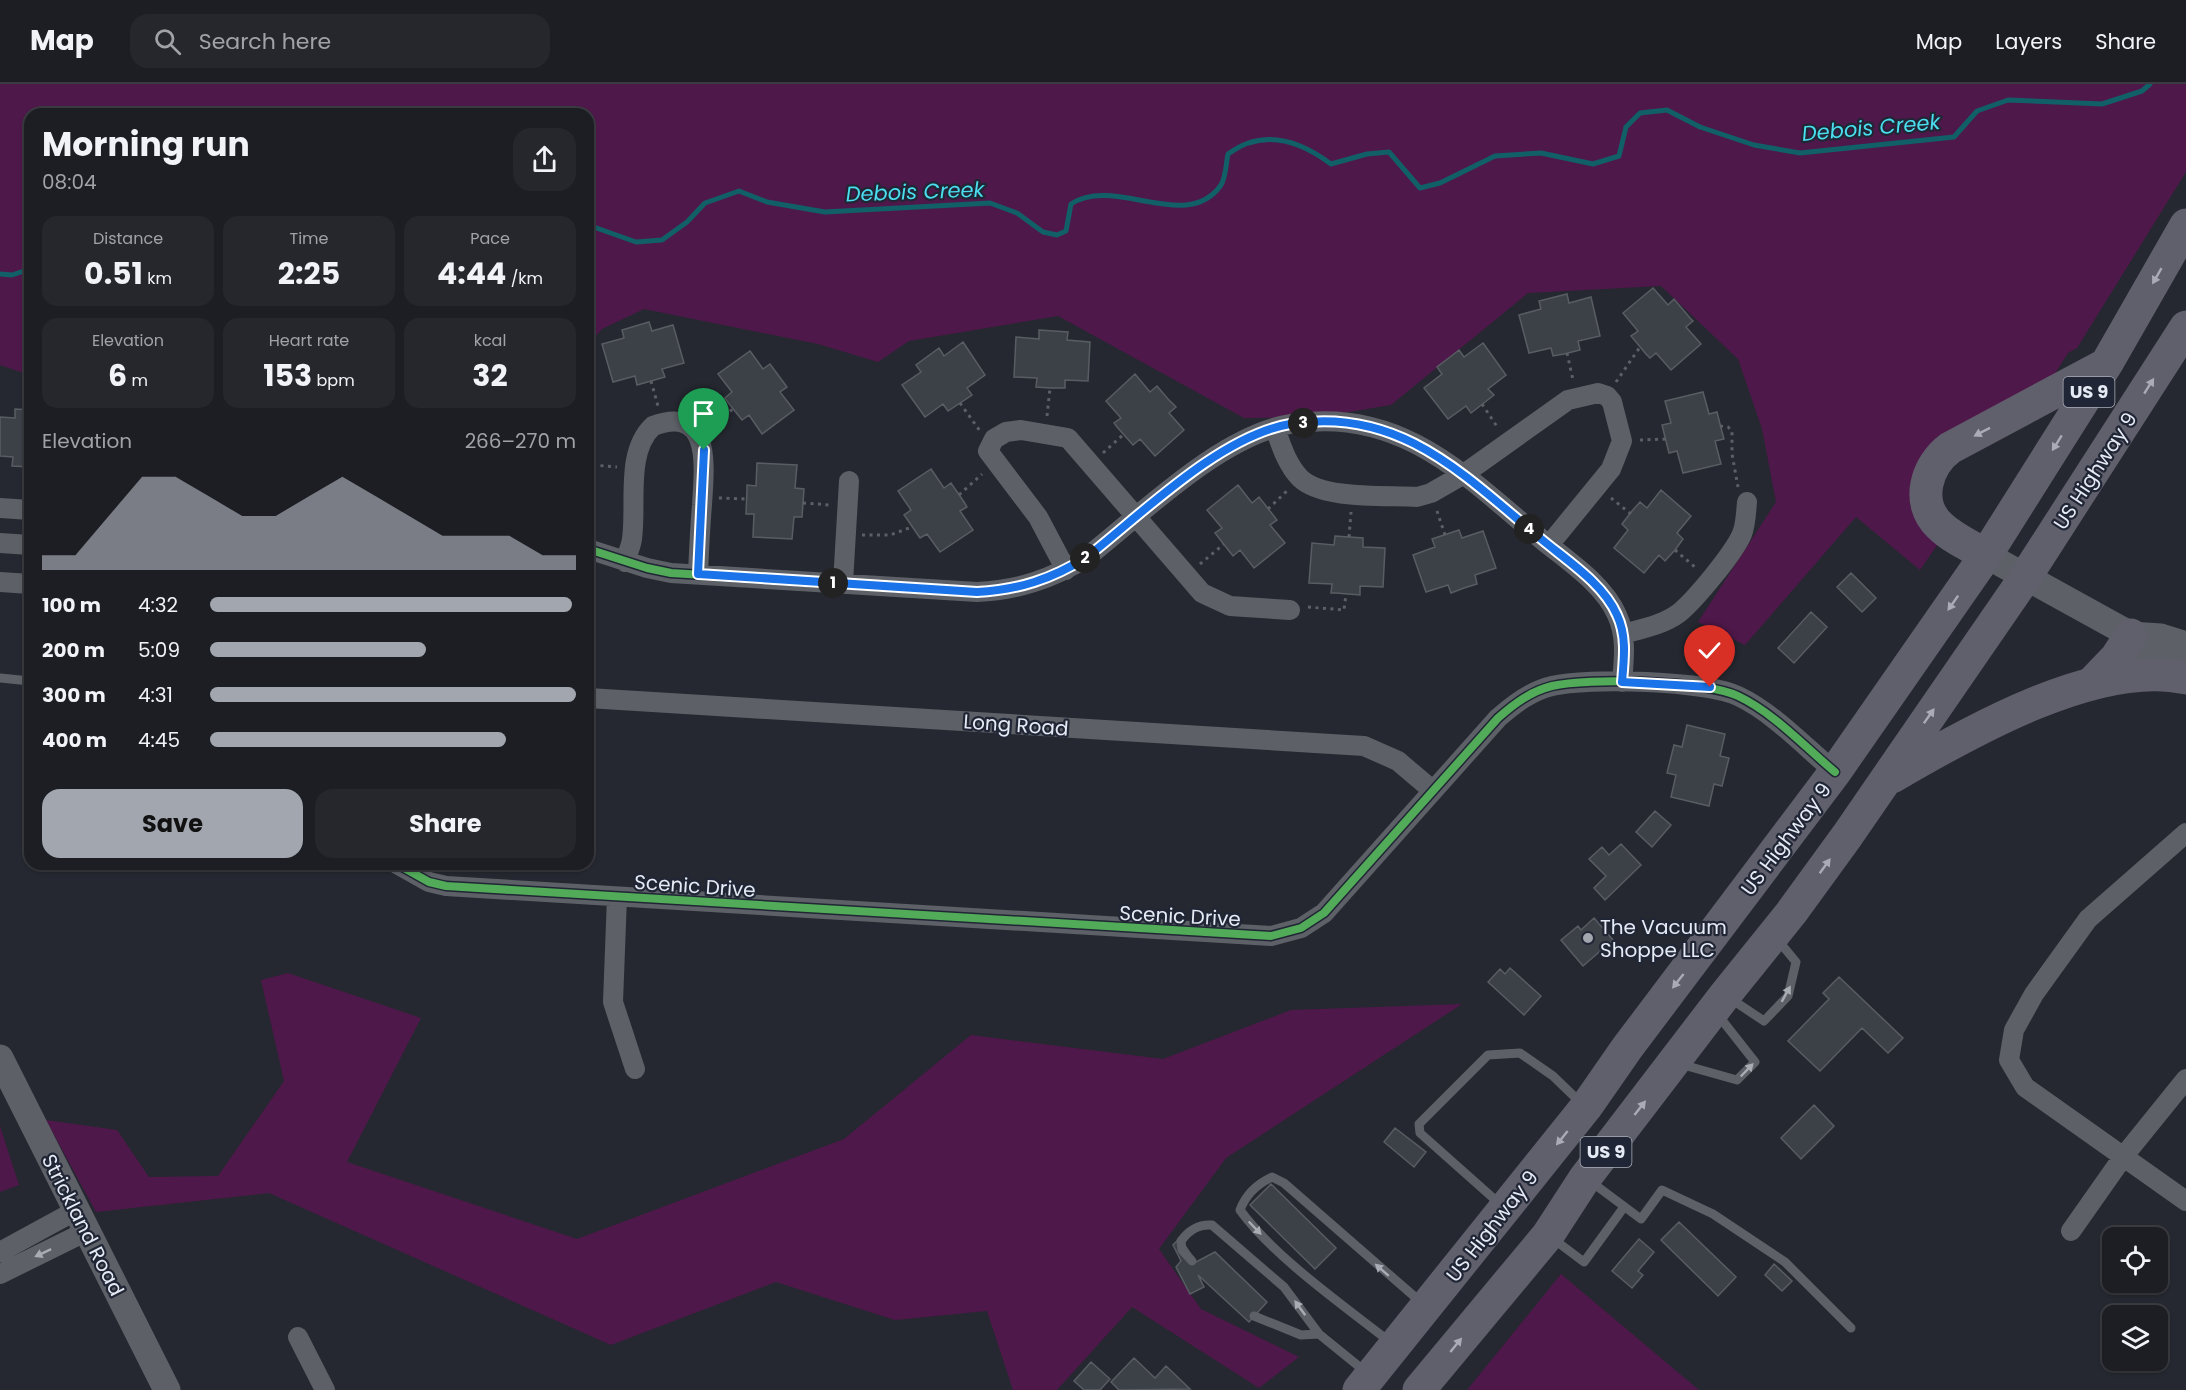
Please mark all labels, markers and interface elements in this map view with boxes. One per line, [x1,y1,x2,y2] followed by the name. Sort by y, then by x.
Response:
[130,14,550,68] search box
[30,21,94,60] text: Map
[151,25,184,58] icon: search
[199,26,331,57] text: Search here
[1916,27,1962,56] text: Map
[1995,27,2062,56] text: Layers
[2095,27,2156,56] text: Share
[1801,107,1943,148] water label: Debois Creek
[42,121,250,168] text: Morning run
[513,128,576,191] button: share
[42,168,97,196] text: 08:04
[845,175,986,208] water label: Debois Creek
[93,227,163,250] text: Distance
[290,227,329,250] text: Time
[470,227,510,250] text: Pace
[84,252,143,295] text: 0.51
[278,252,340,295] text: 2:25
[437,252,506,295] text: 4:44
[143,267,172,290] text: km
[506,267,543,290] text: /km
[2152,268,2162,285] one-way arrow
[92,329,164,352] text: Elevation
[269,329,349,352] text: Heart rate
[474,329,506,352] text: kcal
[108,354,127,397] text: 6
[263,354,312,397] text: 153
[472,354,508,397] text: 32
[127,369,148,392] text: m
[312,369,355,392] text: bpm
[2064,377,2114,407] road number: US 9
[2144,378,2155,394] one-way arrow
[678,388,729,450] pin
[687,397,720,430] icon: arrive
[2047,407,2143,535] street label: US Highway 9
[1288,408,1318,438] pin: 3
[1298,411,1308,434] text: 3
[42,427,132,455] text: Elevation
[465,427,576,455] text: 266–270 m
[1974,427,1991,437] one-way arrow
[2051,435,2062,451] one-way arrow
[1514,514,1544,544] pin: 4
[1524,517,1534,540] text: 4
[1070,543,1100,573] pin: 2
[1080,546,1090,569] text: 2
[818,568,848,598] pin: 1
[830,571,836,594] text: 1
[42,591,101,619] text: 100 m
[138,591,178,619] text: 4:32
[1947,594,1959,610] one-way arrow
[1684,625,1735,687] pin
[1693,634,1726,667] icon: check
[42,636,105,664] text: 200 m
[138,636,180,664] text: 5:09
[42,681,106,709] text: 300 m
[138,681,173,709] text: 4:31
[963,707,1069,743] street label: Long Road
[1923,708,1934,724] one-way arrow
[42,726,107,754] text: 400 m
[138,726,180,754] text: 4:45
[1734,777,1838,901] street label: US Highway 9
[42,789,303,858] button: Save
[315,789,576,858] button: Share
[1819,859,1831,874] one-way arrow
[633,868,757,904] street label: Scenic Drive
[1119,899,1241,933] street label: Scenic Drive
[1600,913,1727,964] place label: The Vacuum Shoppe LLC
[1581,931,1595,945] marker: The Vacuum Shoppe LLC
[1671,973,1684,989] one-way arrow
[1781,985,1791,1002] one-way arrow
[1740,1063,1753,1078] one-way arrow
[1634,1101,1646,1117] one-way arrow
[1556,1130,1568,1145] one-way arrow
[1580,1137,1632,1167] road number: US 9
[35,1149,131,1301] street label: Strickland Road
[1439,1164,1545,1288] street label: US Highway 9
[1248,1221,1262,1236] one-way arrow
[2102,1227,2168,1371] map controls
[2102,1227,2168,1293] button: locate
[34,1248,51,1257] one-way arrow
[1375,1264,1390,1277] one-way arrow
[1295,1301,1307,1316] one-way arrow
[2102,1305,2168,1371] button: layers
[1449,1337,1462,1353] one-way arrow

